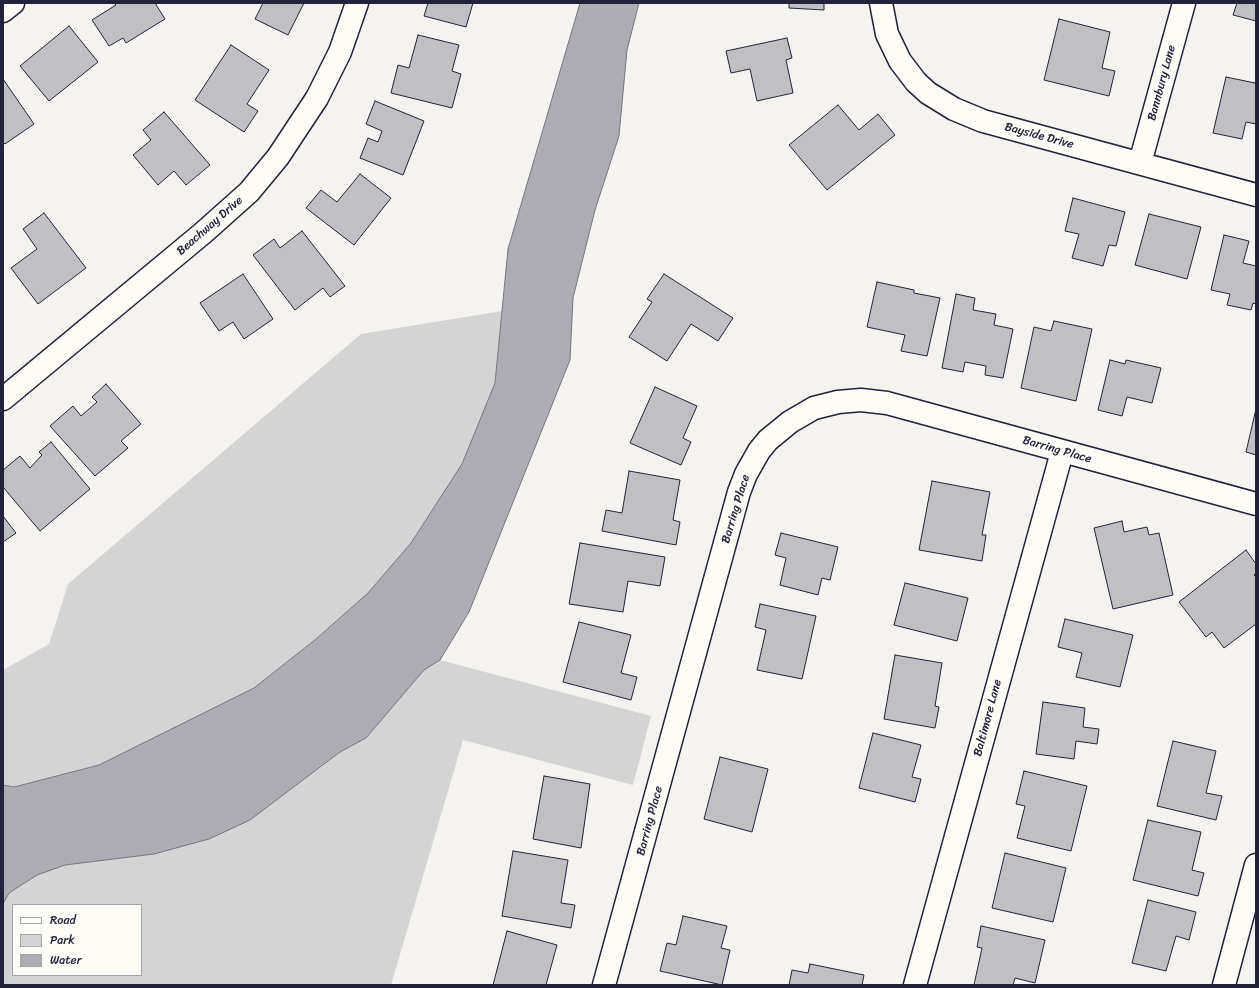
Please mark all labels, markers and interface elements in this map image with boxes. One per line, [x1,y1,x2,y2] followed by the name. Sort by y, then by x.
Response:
[1145,44,1179,122] street label: Bannbury Lane
[1003,120,1075,152] street label: Bayside Drive
[174,193,246,259] street label: Beachway Drive
[1021,433,1093,467] street label: Barring Place
[719,473,753,545] street label: Barring Place
[971,678,1005,758] street label: Baltimore Lane
[634,785,666,857] street label: Barring Place
[12,904,142,976] legend
[50,909,76,931] text: Road
[50,929,75,951] text: Park
[50,949,82,971] text: Water

